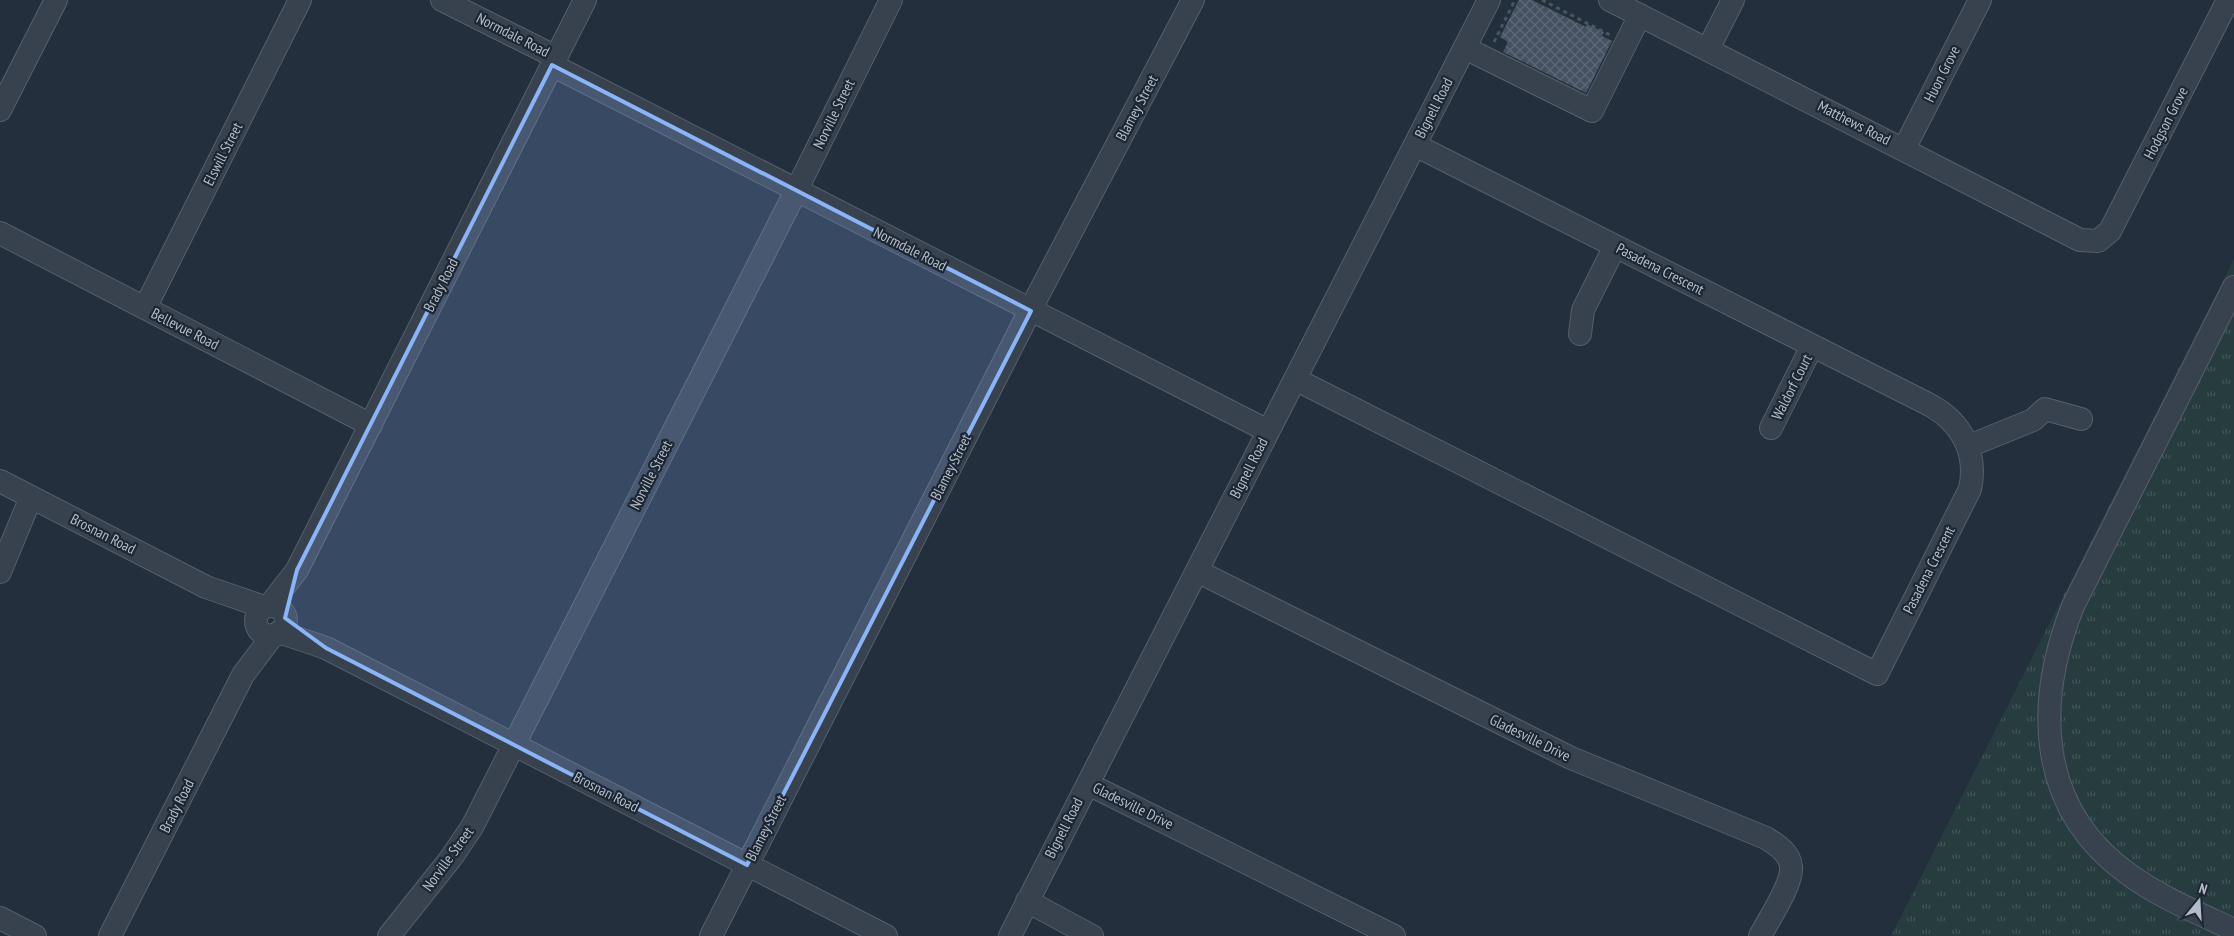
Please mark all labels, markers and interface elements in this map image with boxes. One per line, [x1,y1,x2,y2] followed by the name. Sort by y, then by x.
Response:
[474,8,553,61] street label: Normdale Road
[1919,42,1964,105] street label: Huon Grove
[1111,72,1162,144] street label: Blamey Street
[1410,74,1457,141] street label: Bignell Road
[809,76,859,152] street label: Norville Street
[2139,83,2192,162] street label: Hodgson Grove
[1815,96,1894,149] street label: Matthews Road
[199,119,247,189] street label: Elswill Street
[871,222,950,275] street label: Normdale Road
[1613,238,1707,299] street label: Pasadena Crescent
[419,255,462,315] street label: Brady Road
[148,303,222,354] street label: Bellevue Road
[1767,351,1816,423] street label: Waldorf Court
[926,431,975,503] street label: Blamey Street
[1225,434,1272,501] street label: Bignell Road
[625,437,676,513] street label: Norville Street
[67,509,139,558] street label: Brosnan Road
[1898,523,1959,617] street label: Pasadena Crescent
[1487,710,1574,765] street label: Gladesville Drive
[570,767,642,816] street label: Brosnan Road
[155,776,198,836] street label: Brady Road
[1090,778,1177,833] street label: Gladesville Drive
[741,792,790,864] street label: Blamey Street
[1040,794,1087,861] street label: Bignell Road
[418,823,477,895] street label: Norville Street
[2174,876,2224,926] north arrow
[2197,879,2209,898] text: N

